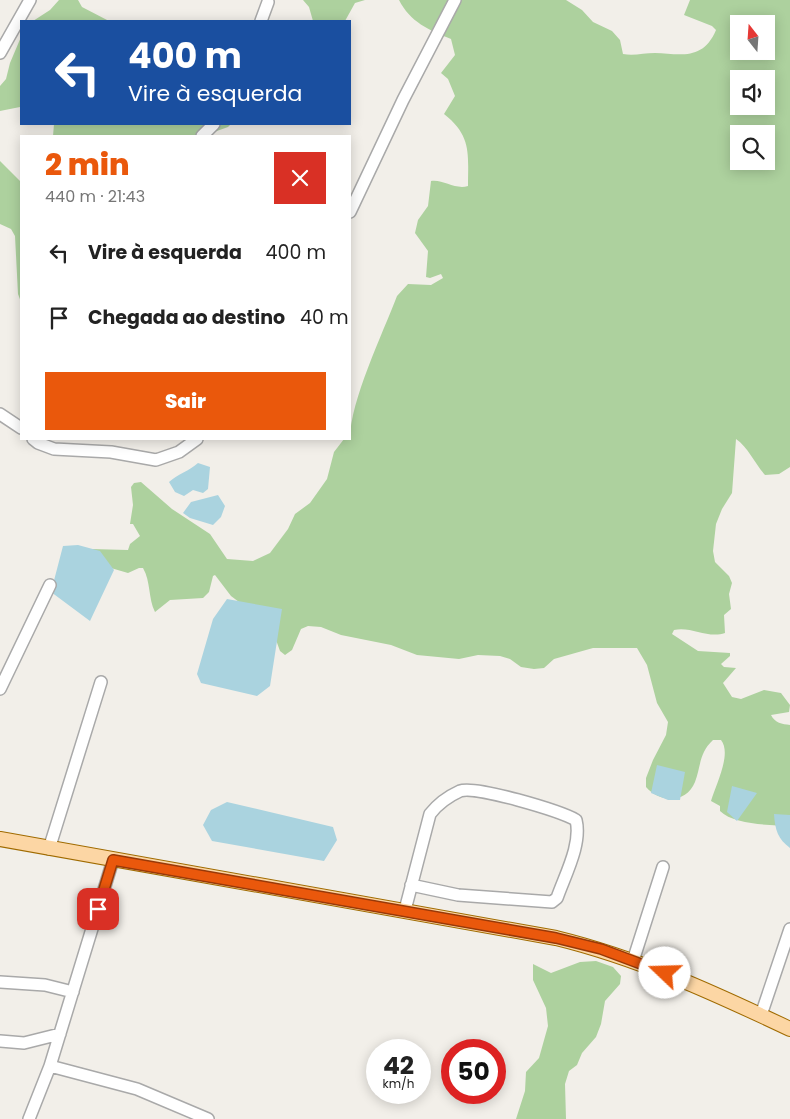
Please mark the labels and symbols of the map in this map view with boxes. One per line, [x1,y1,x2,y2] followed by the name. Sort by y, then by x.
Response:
[730,15,775,60] north arrow
[77,888,119,930] pin
[638,946,690,998] position arrow
[441,1039,506,1104] speed limit sign: 50

